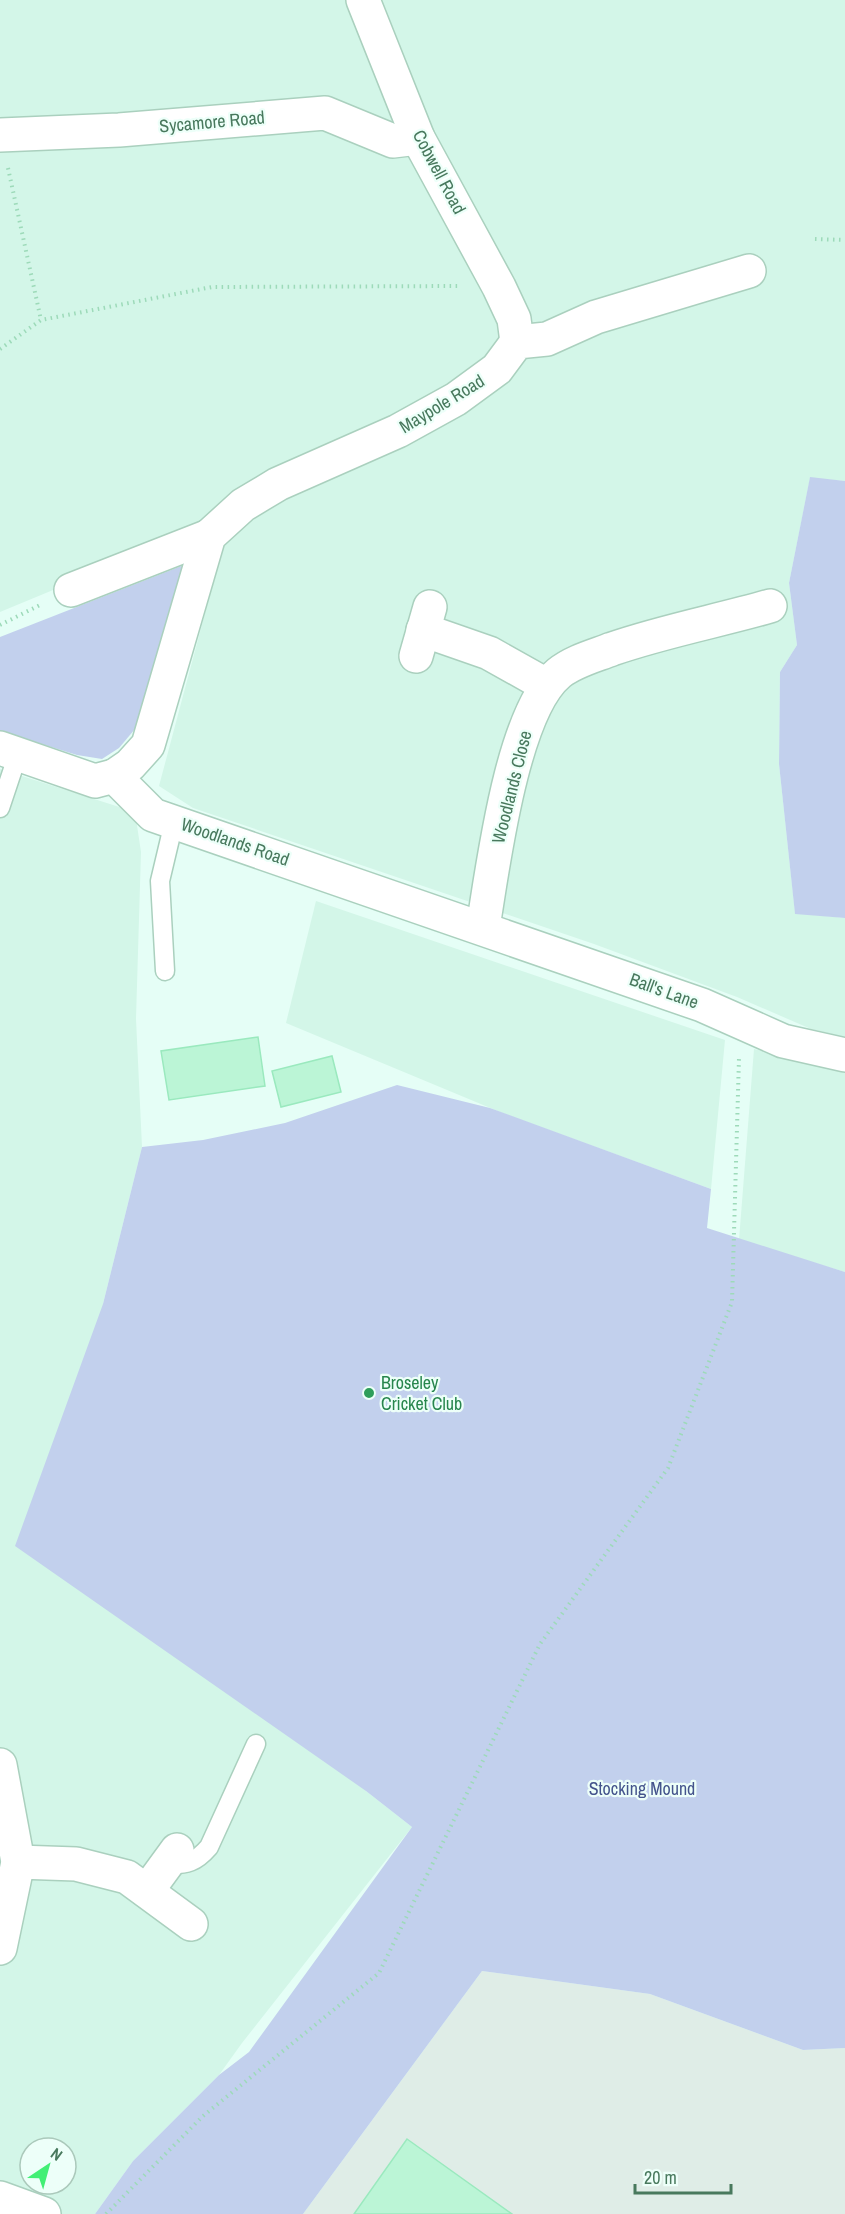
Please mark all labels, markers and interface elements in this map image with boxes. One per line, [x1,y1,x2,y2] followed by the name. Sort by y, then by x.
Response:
[158,104,266,139] street label: Sycamore Road
[407,125,472,218] street label: Cobwell Road
[395,368,489,439] street label: Maypole Road
[485,728,538,846] street label: Woodlands Close
[178,811,293,872] street label: Woodlands Road
[626,967,702,1015] street label: Ball's Lane
[381,1370,462,1416] place label: Broseley Cricket Club
[362,1386,376,1400] marker: Broseley Cricket Club
[589,1776,695,1801] park label: Stocking Mound
[18,2136,78,2196] north arrow
[47,2142,67,2166] text: N
[635,2157,731,2195] scale bar
[644,2165,677,2190] text: 20 m

